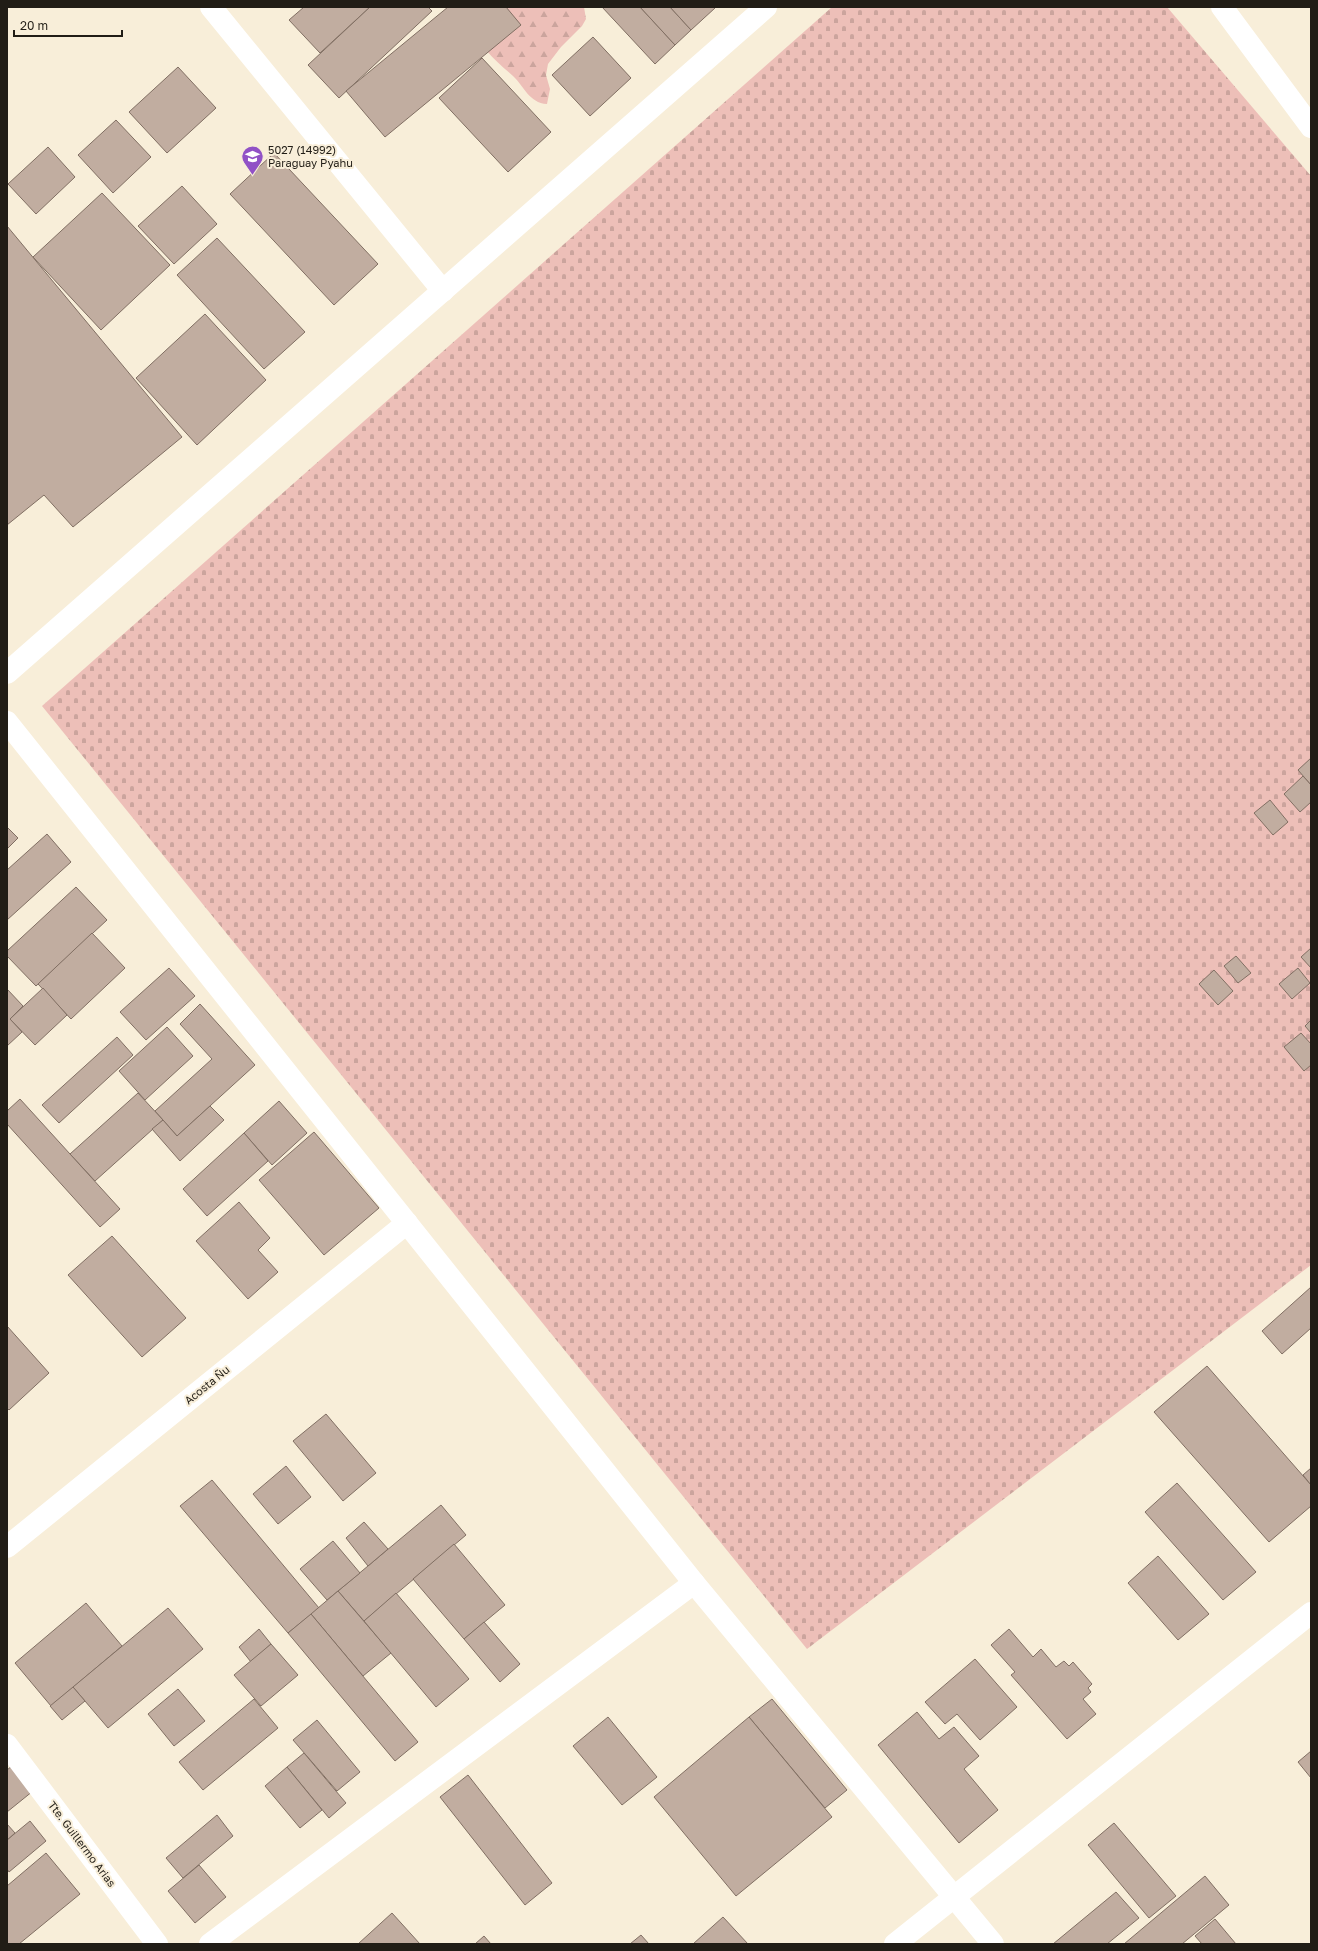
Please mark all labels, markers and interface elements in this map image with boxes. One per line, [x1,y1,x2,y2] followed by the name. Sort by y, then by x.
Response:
[14,12,122,38] scale bar
[20,18,48,33] text: 20 m
[240,143,266,176] school or university icon: 5027 (14992) Paraguay Pyahu
[268,143,353,169] place label: 5027 (14992) Paraguay Pyahu
[182,1363,232,1407] street label: Acosta Ñu
[46,1798,119,1889] street label: Tte. Guillermo Arias

